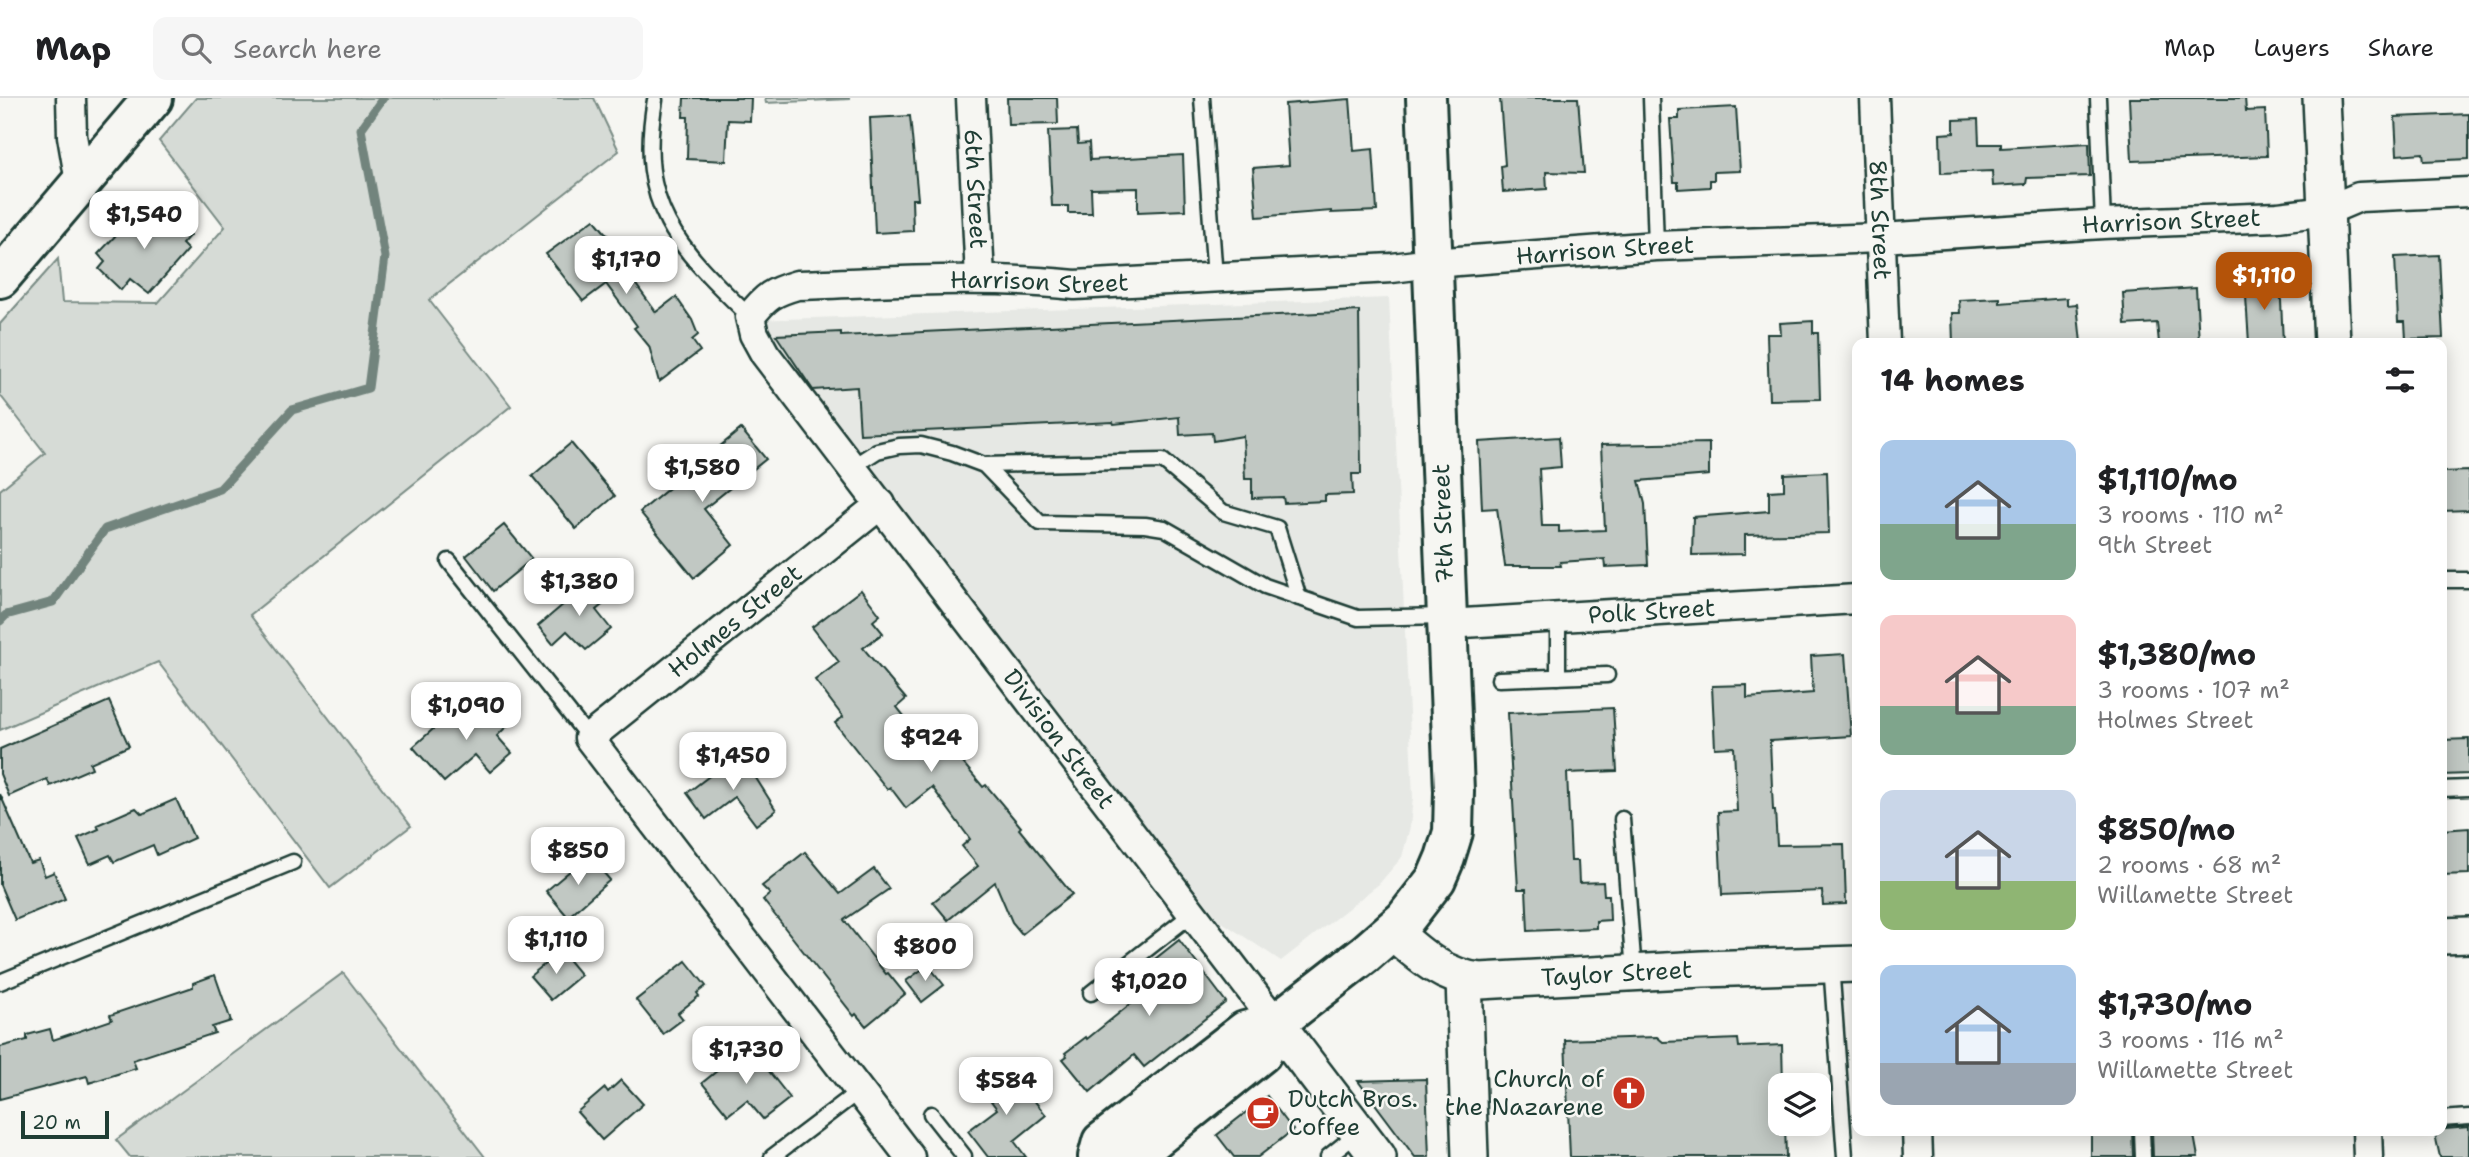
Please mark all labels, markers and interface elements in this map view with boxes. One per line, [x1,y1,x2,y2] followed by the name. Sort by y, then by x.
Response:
[153,17,643,80] search box
[35,26,111,71] text: Map
[177,29,215,67] icon: search
[233,31,382,66] text: Search here
[2164,32,2215,64] text: Map
[2253,32,2330,64] text: Layers
[2368,32,2434,64] text: Share
[957,128,995,250] street label: 6th Street
[1862,159,1898,281] street label: 8th Street
[87,192,201,251] pin: $1,540
[105,199,183,229] text: $1,540
[2081,202,2261,241] street label: Harrison Street
[1515,229,1695,273] street label: Harrison Street
[569,236,683,296] pin: $1,170
[591,244,661,274] text: $1,170
[2207,252,2321,312] pin: $1,110
[2232,260,2296,290] text: $1,110
[950,264,1129,301] street label: Harrison Street
[1880,360,2025,401] text: 14 homes
[2381,361,2419,399] icon: filters
[645,444,759,504] pin: $1,580
[663,452,741,482] text: $1,580
[2097,459,2238,500] text: $1,110/mo
[1425,463,1461,585] street label: 7th Street
[1936,468,2020,552] icon: home
[2097,500,2284,530] text: 3 rooms · 110 m²
[2097,530,2212,560] text: 9th Street
[661,557,809,685] street label: Holmes Street
[522,559,636,618] pin: $1,380
[540,566,618,596] text: $1,380
[1587,592,1716,631] street label: Polk Street
[2097,634,2256,675] text: $1,380/mo
[1936,643,2020,727] icon: home
[996,663,1122,815] street label: Division Street
[2097,675,2290,705] text: 3 rooms · 107 m²
[409,682,523,742] pin: $1,090
[427,690,505,720] text: $1,090
[2097,705,2254,735] text: Holmes Street
[890,714,972,774] pin: $924
[900,722,962,752] text: $924
[676,732,790,792] pin: $1,450
[695,740,771,770] text: $1,450
[2097,809,2235,850] text: $850/mo
[1936,818,2020,902] icon: home
[537,828,619,887] pin: $850
[547,835,609,865] text: $850
[2097,850,2281,880] text: 2 rooms · 68 m²
[2097,880,2293,910] text: Willamette Street
[499,916,613,976] pin: $1,110
[524,924,588,954] text: $1,110
[884,924,966,983] pin: $800
[893,931,957,961] text: $800
[1540,954,1693,994] street label: Taylor Street
[1092,958,1206,1018] pin: $1,020
[1110,966,1188,996] text: $1,020
[2097,984,2253,1025] text: $1,730/mo
[1936,993,2020,1077] icon: home
[2097,1025,2284,1055] text: 3 rooms · 116 m²
[689,1026,803,1086] pin: $1,730
[708,1034,784,1064] text: $1,730
[2097,1055,2293,1085] text: Willamette Street
[965,1058,1047,1117] pin: $584
[1445,1063,1605,1123] place label: Church of the Nazarene
[975,1065,1037,1095] text: $584
[1768,1073,1831,1136] map controls
[1768,1073,1831,1136] button: layers
[1610,1074,1648,1112] church icon: Church of the Nazarene
[1288,1083,1418,1143] place label: Dutch Bros. Coffee
[1244,1094,1282,1132] cafe icon: Dutch Bros. Coffee
[21,1108,108,1140] scale bar
[32,1110,81,1135] text: 20 m

